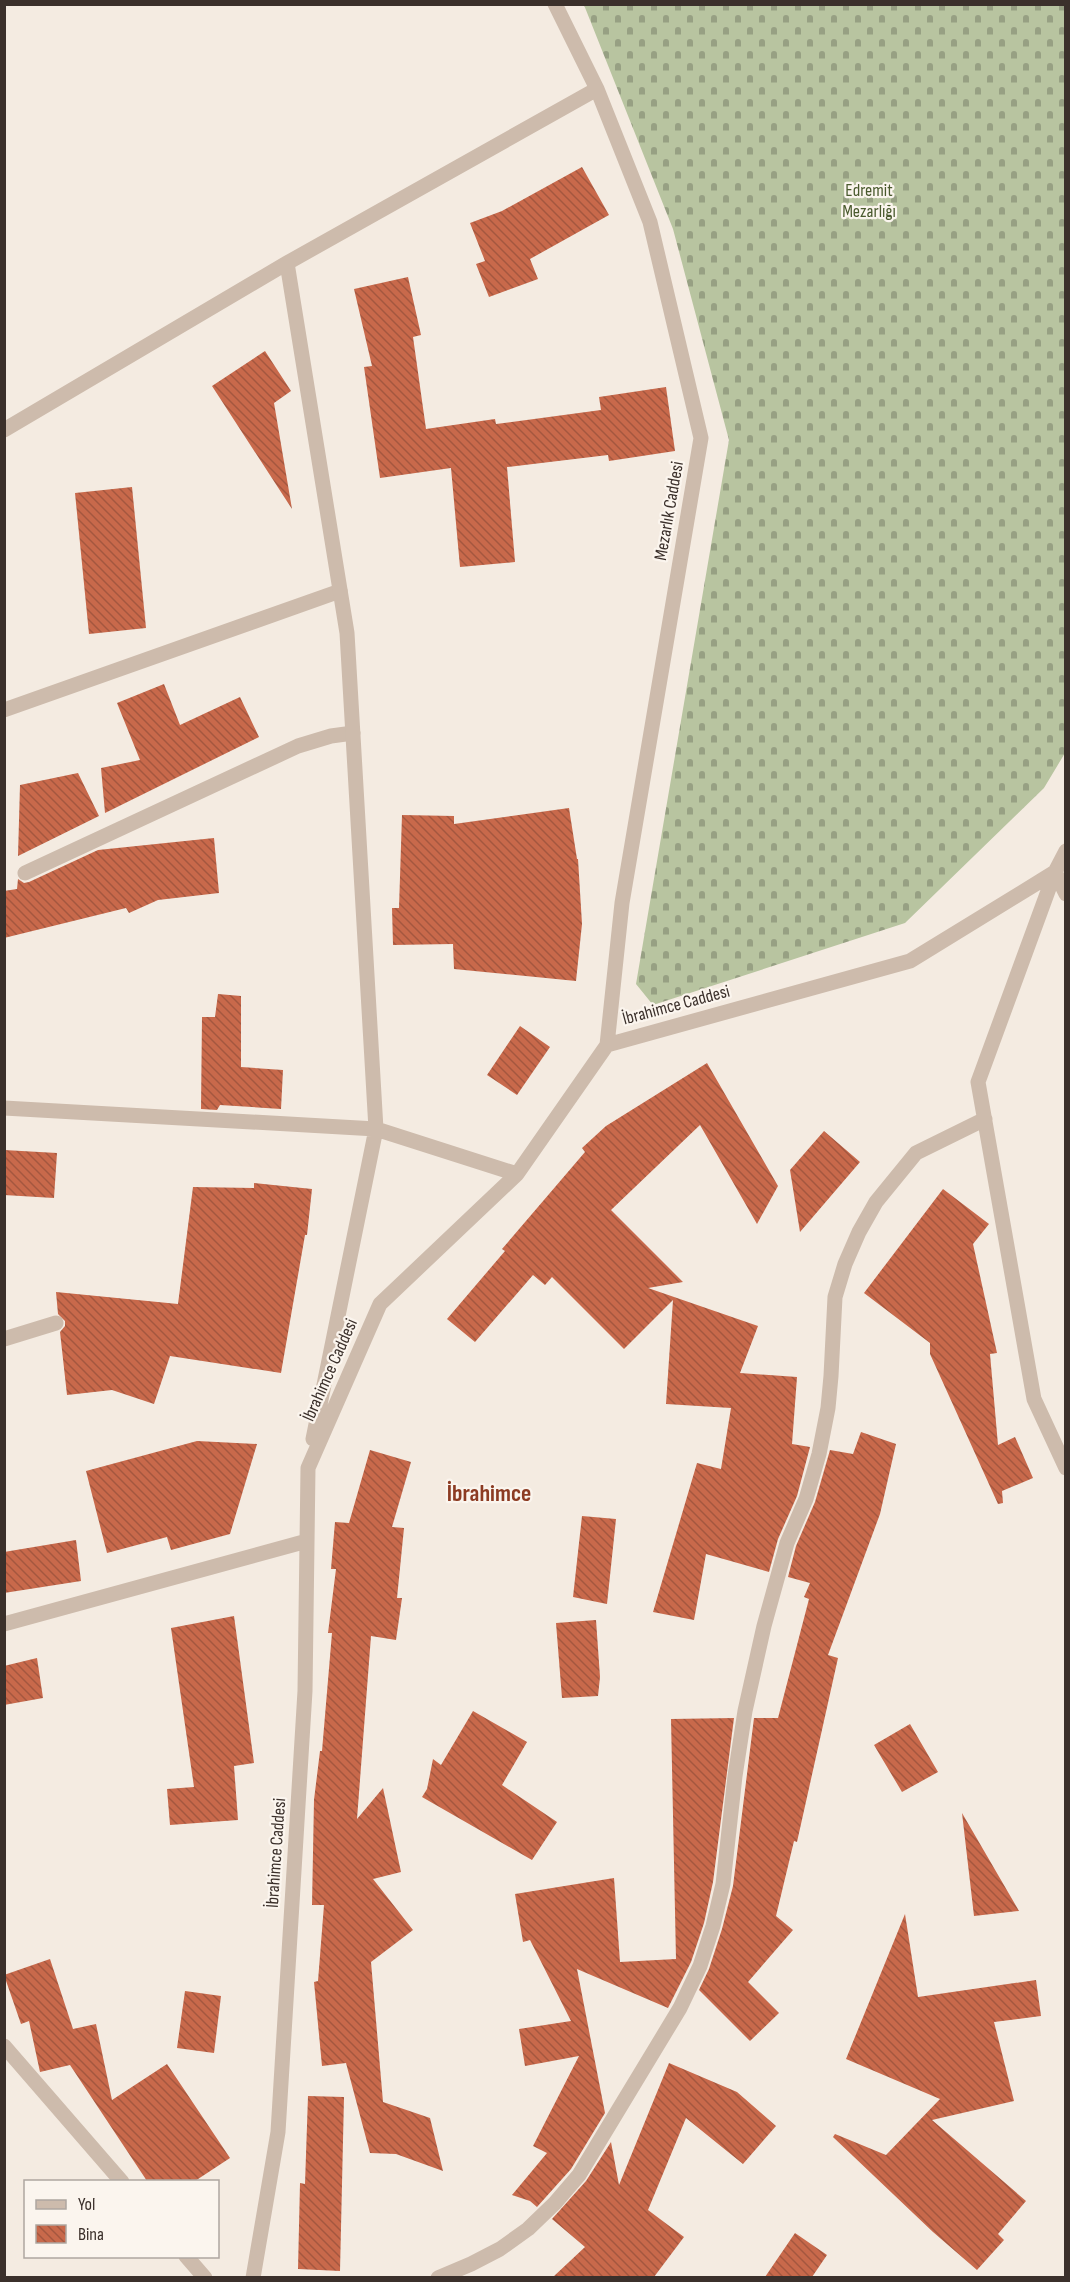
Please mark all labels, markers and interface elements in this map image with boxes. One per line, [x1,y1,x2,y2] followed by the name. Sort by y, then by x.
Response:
[842,180,896,222] park label: Edremit Mezarlığı
[650,460,688,562] street label: Mezarlık Caddesi
[620,981,732,1029] street label: İbrahimce Caddesi
[298,1315,362,1425] street label: İbrahimce Caddesi
[447,1479,531,1508] district label: İbrahimce
[262,1797,290,1909] street label: İbrahimce Caddesi
[24,2180,219,2258] legend
[78,2194,95,2215] text: Yol
[78,2224,104,2245] text: Bina

